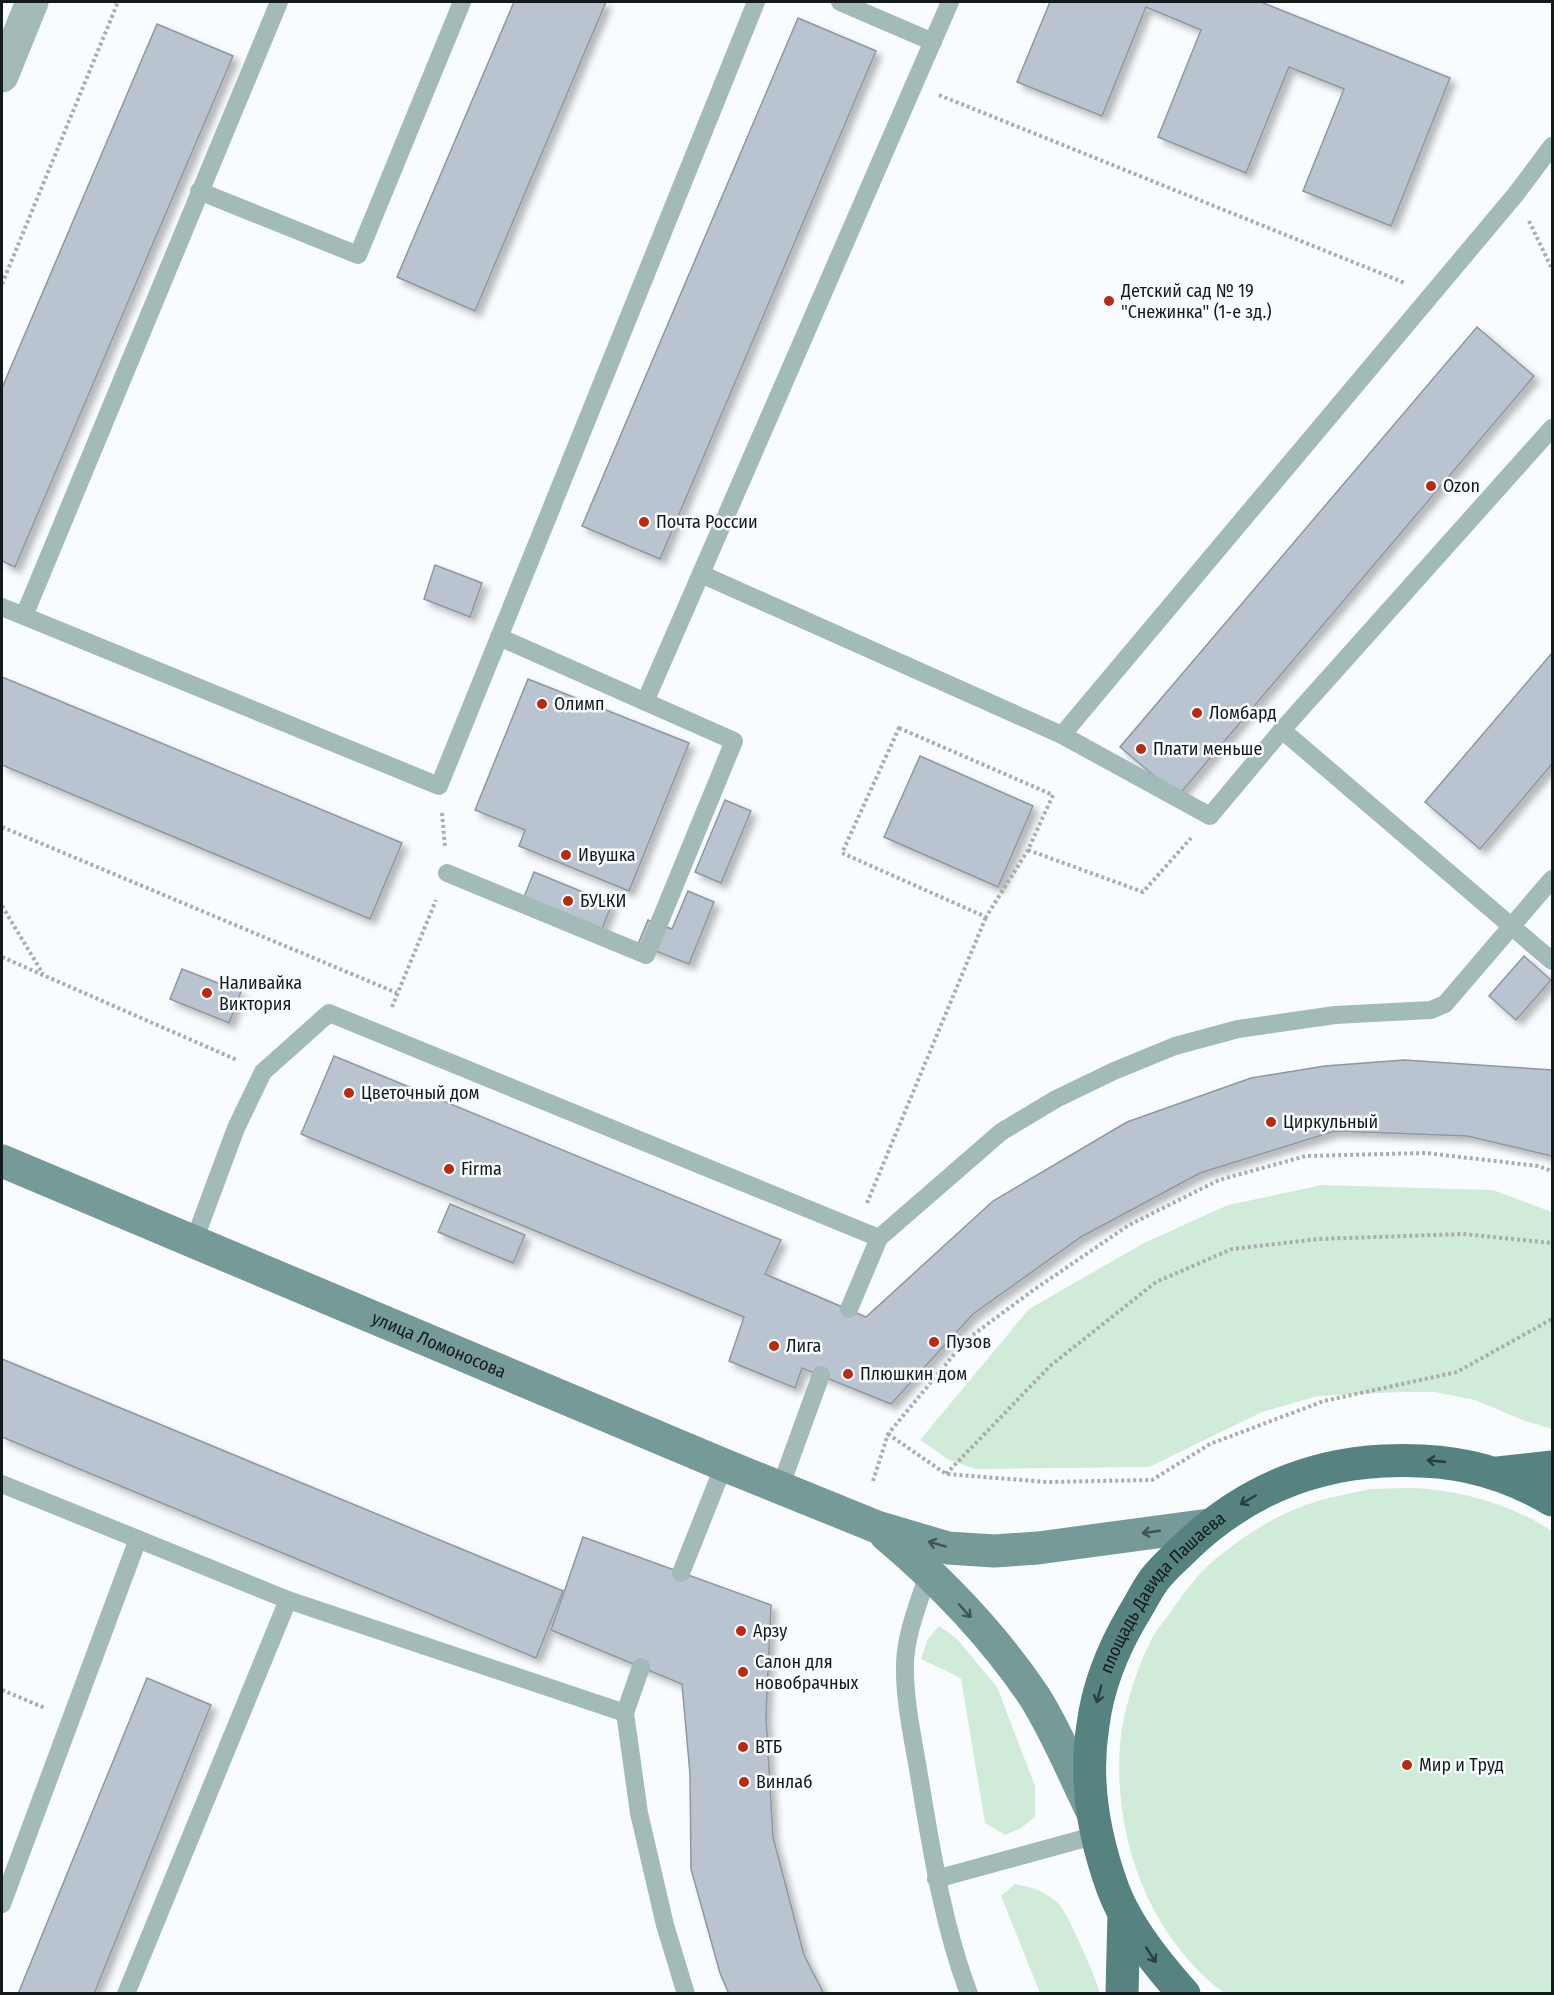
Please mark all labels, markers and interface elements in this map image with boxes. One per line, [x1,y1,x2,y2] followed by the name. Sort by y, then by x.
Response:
[1120,280,1272,323] place label: Детский сад № 19 "Снежинка" (1-е зд.)
[1102,294,1116,308] marker: Детский сад № 19 "Снежинка" (1-е зд.)
[1443,475,1480,497] place label: Ozon
[1424,479,1438,493] marker: Ozon
[656,511,758,533] place label: Почта России
[637,515,651,529] marker: Почта России
[554,693,605,715] place label: Олимп
[535,697,549,711] marker: Олимп
[1209,702,1276,724] place label: Ломбард
[1190,706,1204,720] marker: Ломбард
[1153,738,1262,760] place label: Плати меньше
[1134,742,1148,756] marker: Плати меньше
[578,844,636,866] place label: Ивушка
[559,848,573,862] marker: Ивушка
[580,890,626,912] place label: БУLКИ
[561,894,575,908] marker: БУLКИ
[219,972,302,1015] place label: Наливайка Виктория
[200,986,214,1000] marker: Наливайка Виктория
[361,1082,479,1104] place label: Цветочный дом
[342,1086,356,1100] marker: Цветочный дом
[1283,1111,1378,1133] place label: Циркульный
[1264,1115,1278,1129] marker: Циркульный
[461,1158,502,1180] place label: Firma
[442,1162,456,1176] marker: Firma
[368,1307,509,1383] street label: улица Ломоносова
[946,1331,991,1353] place label: Пузов
[786,1335,822,1357] place label: Лига
[927,1335,941,1349] marker: Пузов
[767,1339,781,1353] marker: Лига
[860,1363,967,1385] place label: Плюшкин дом
[841,1367,855,1381] marker: Плюшкин дом
[1426,1455,1446,1466] one-way arrow
[1240,1494,1257,1506] one-way arrow
[1095,1507,1230,1677] street label: площадь Давида Пашаева
[1141,1527,1161,1538] one-way arrow
[928,1538,947,1549] one-way arrow
[958,1603,972,1618] one-way arrow
[753,1620,787,1642] place label: Арзу
[734,1624,748,1638] marker: Арзу
[755,1651,859,1694] place label: Салон для новобрачных
[736,1665,750,1679] marker: Салон для новобрачных
[1093,1684,1104,1703] one-way arrow
[755,1736,782,1758] place label: ВТБ
[736,1740,750,1754] marker: ВТБ
[1419,1754,1504,1776] place label: Мир и Труд
[1400,1758,1414,1772] marker: Мир и Труд
[756,1771,813,1793] place label: Винлаб
[737,1775,751,1789] marker: Винлаб
[1146,1946,1158,1963] one-way arrow

